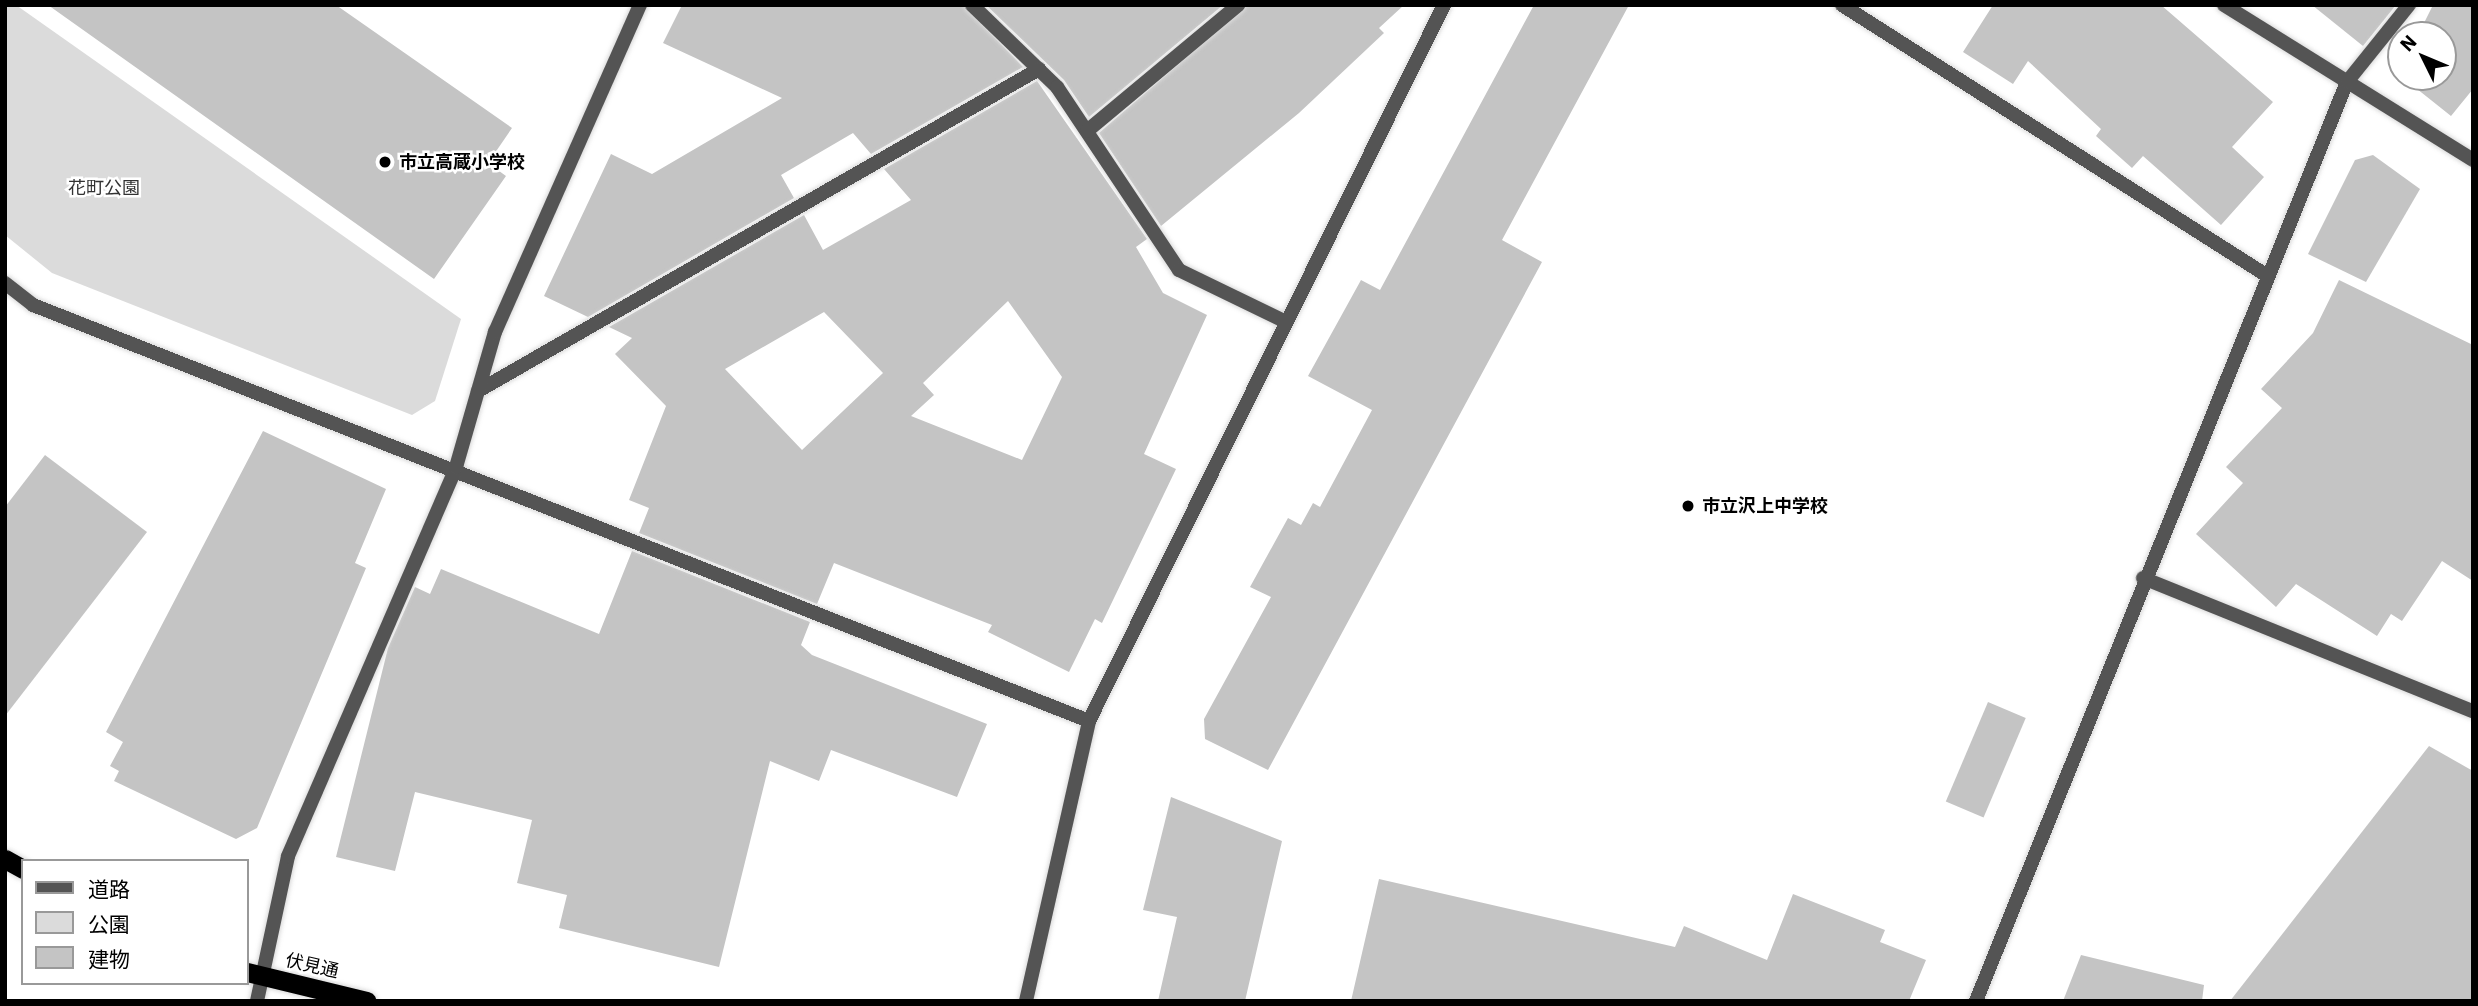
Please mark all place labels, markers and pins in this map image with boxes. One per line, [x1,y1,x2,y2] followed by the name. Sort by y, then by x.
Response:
[399,151,525,173] place label: 市立高蔵小学校
[377,154,393,170] marker: 市立高蔵小学校
[1702,495,1828,517] place label: 市立沢上中学校
[1680,498,1696,514] marker: 市立沢上中学校

